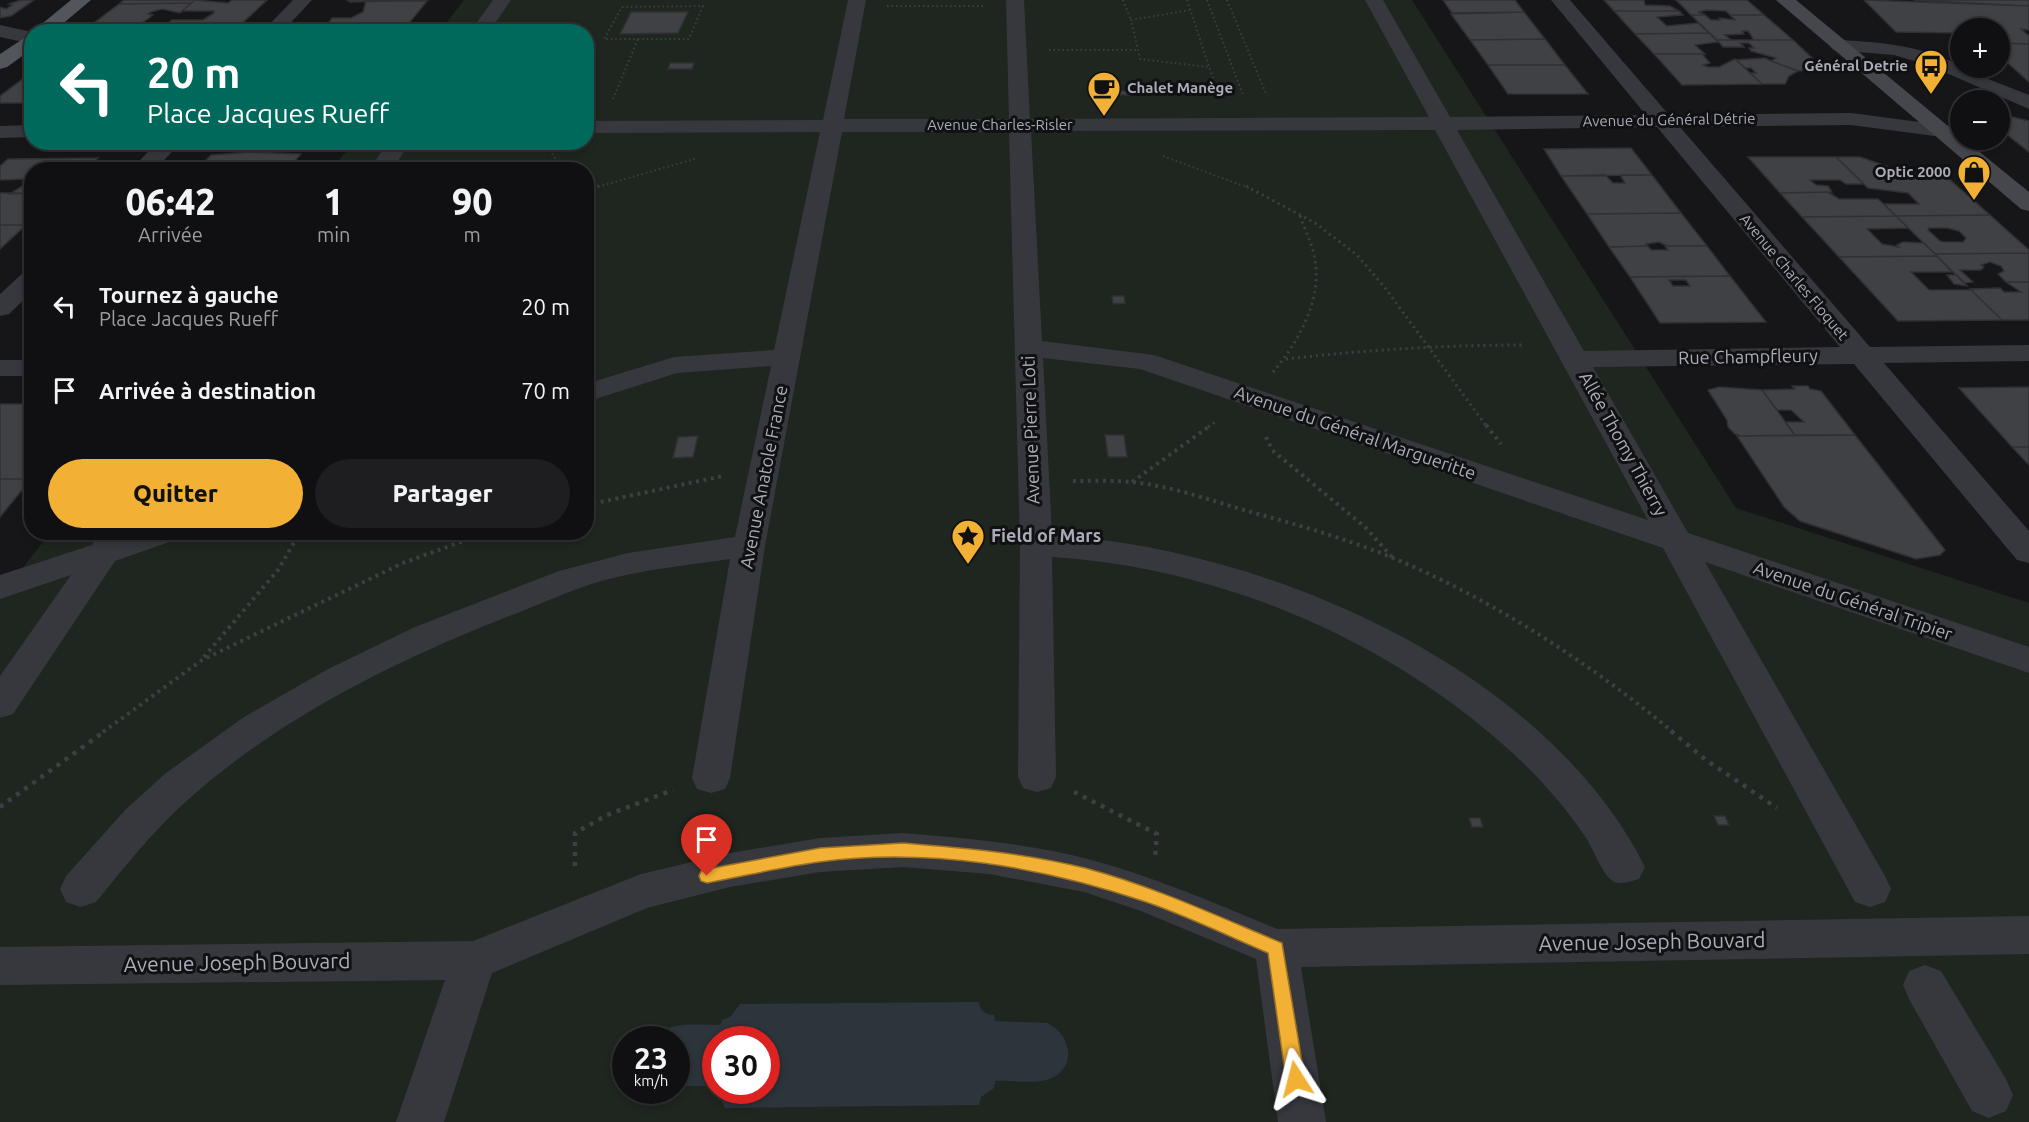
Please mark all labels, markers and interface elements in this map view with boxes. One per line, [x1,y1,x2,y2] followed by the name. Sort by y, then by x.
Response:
[1950,18,2010,150] map controls
[1950,18,2010,78] button: +
[48,48,126,126] icon: left
[1913,48,1949,95] bus stop icon: Général Detrie
[147,49,241,96] text: 20 m
[1804,57,1908,74] place label: Général Detrie
[1086,70,1122,117] cafe icon: Chalet Manège
[1127,79,1233,96] place label: Chalet Manège
[1950,90,2010,150] button: −
[147,98,389,128] text: Place Jacques Rueff
[1582,109,1756,130] street label: Avenue du Général Détrie
[927,116,1073,133] street label: Avenue Charles-Risler
[1956,154,1992,201] shop icon: Optic 2000
[1875,163,1951,180] place label: Optic 2000
[125,181,216,222] text: 06:42
[324,181,344,222] text: 1
[452,181,493,222] text: 90
[1737,210,1852,343] street label: Avenue Charles Floquet
[138,223,203,246] text: Arrivée
[317,223,351,246] text: min
[464,223,481,246] text: m
[99,282,279,307] text: Tournez à gauche
[48,290,81,323] icon: left
[521,294,570,319] text: 20 m
[99,307,278,330] text: Place Jacques Rueff
[1678,345,1818,367] street label: Rue Champfleury
[1017,355,1043,505] street label: Avenue Pierre Loti
[1576,368,1672,519] street label: Allée Thomy Thierry
[48,374,81,407] icon: arrive
[99,378,316,403] text: Arrivée à destination
[521,378,570,403] text: 70 m
[1232,381,1479,483] street label: Avenue du Général Margueritte
[735,384,791,570] street label: Avenue Anatole France
[48,459,303,528] button: Quitter
[315,459,570,528] button: Partager
[950,518,986,565] place icon: Field of Mars
[991,525,1101,545] place label: Field of Mars
[1751,557,1956,644] street label: Avenue du Général Tripier
[681,814,732,876] pin
[690,823,723,856] icon: arrive
[1538,927,1766,955] street label: Avenue Joseph Bouvard
[123,948,351,976] street label: Avenue Joseph Bouvard
[702,1026,780,1104] speed limit sign: 30
[634,1041,668,1075] text: 23
[1264,1047,1328,1111] position arrow
[634,1072,668,1089] text: km/h

